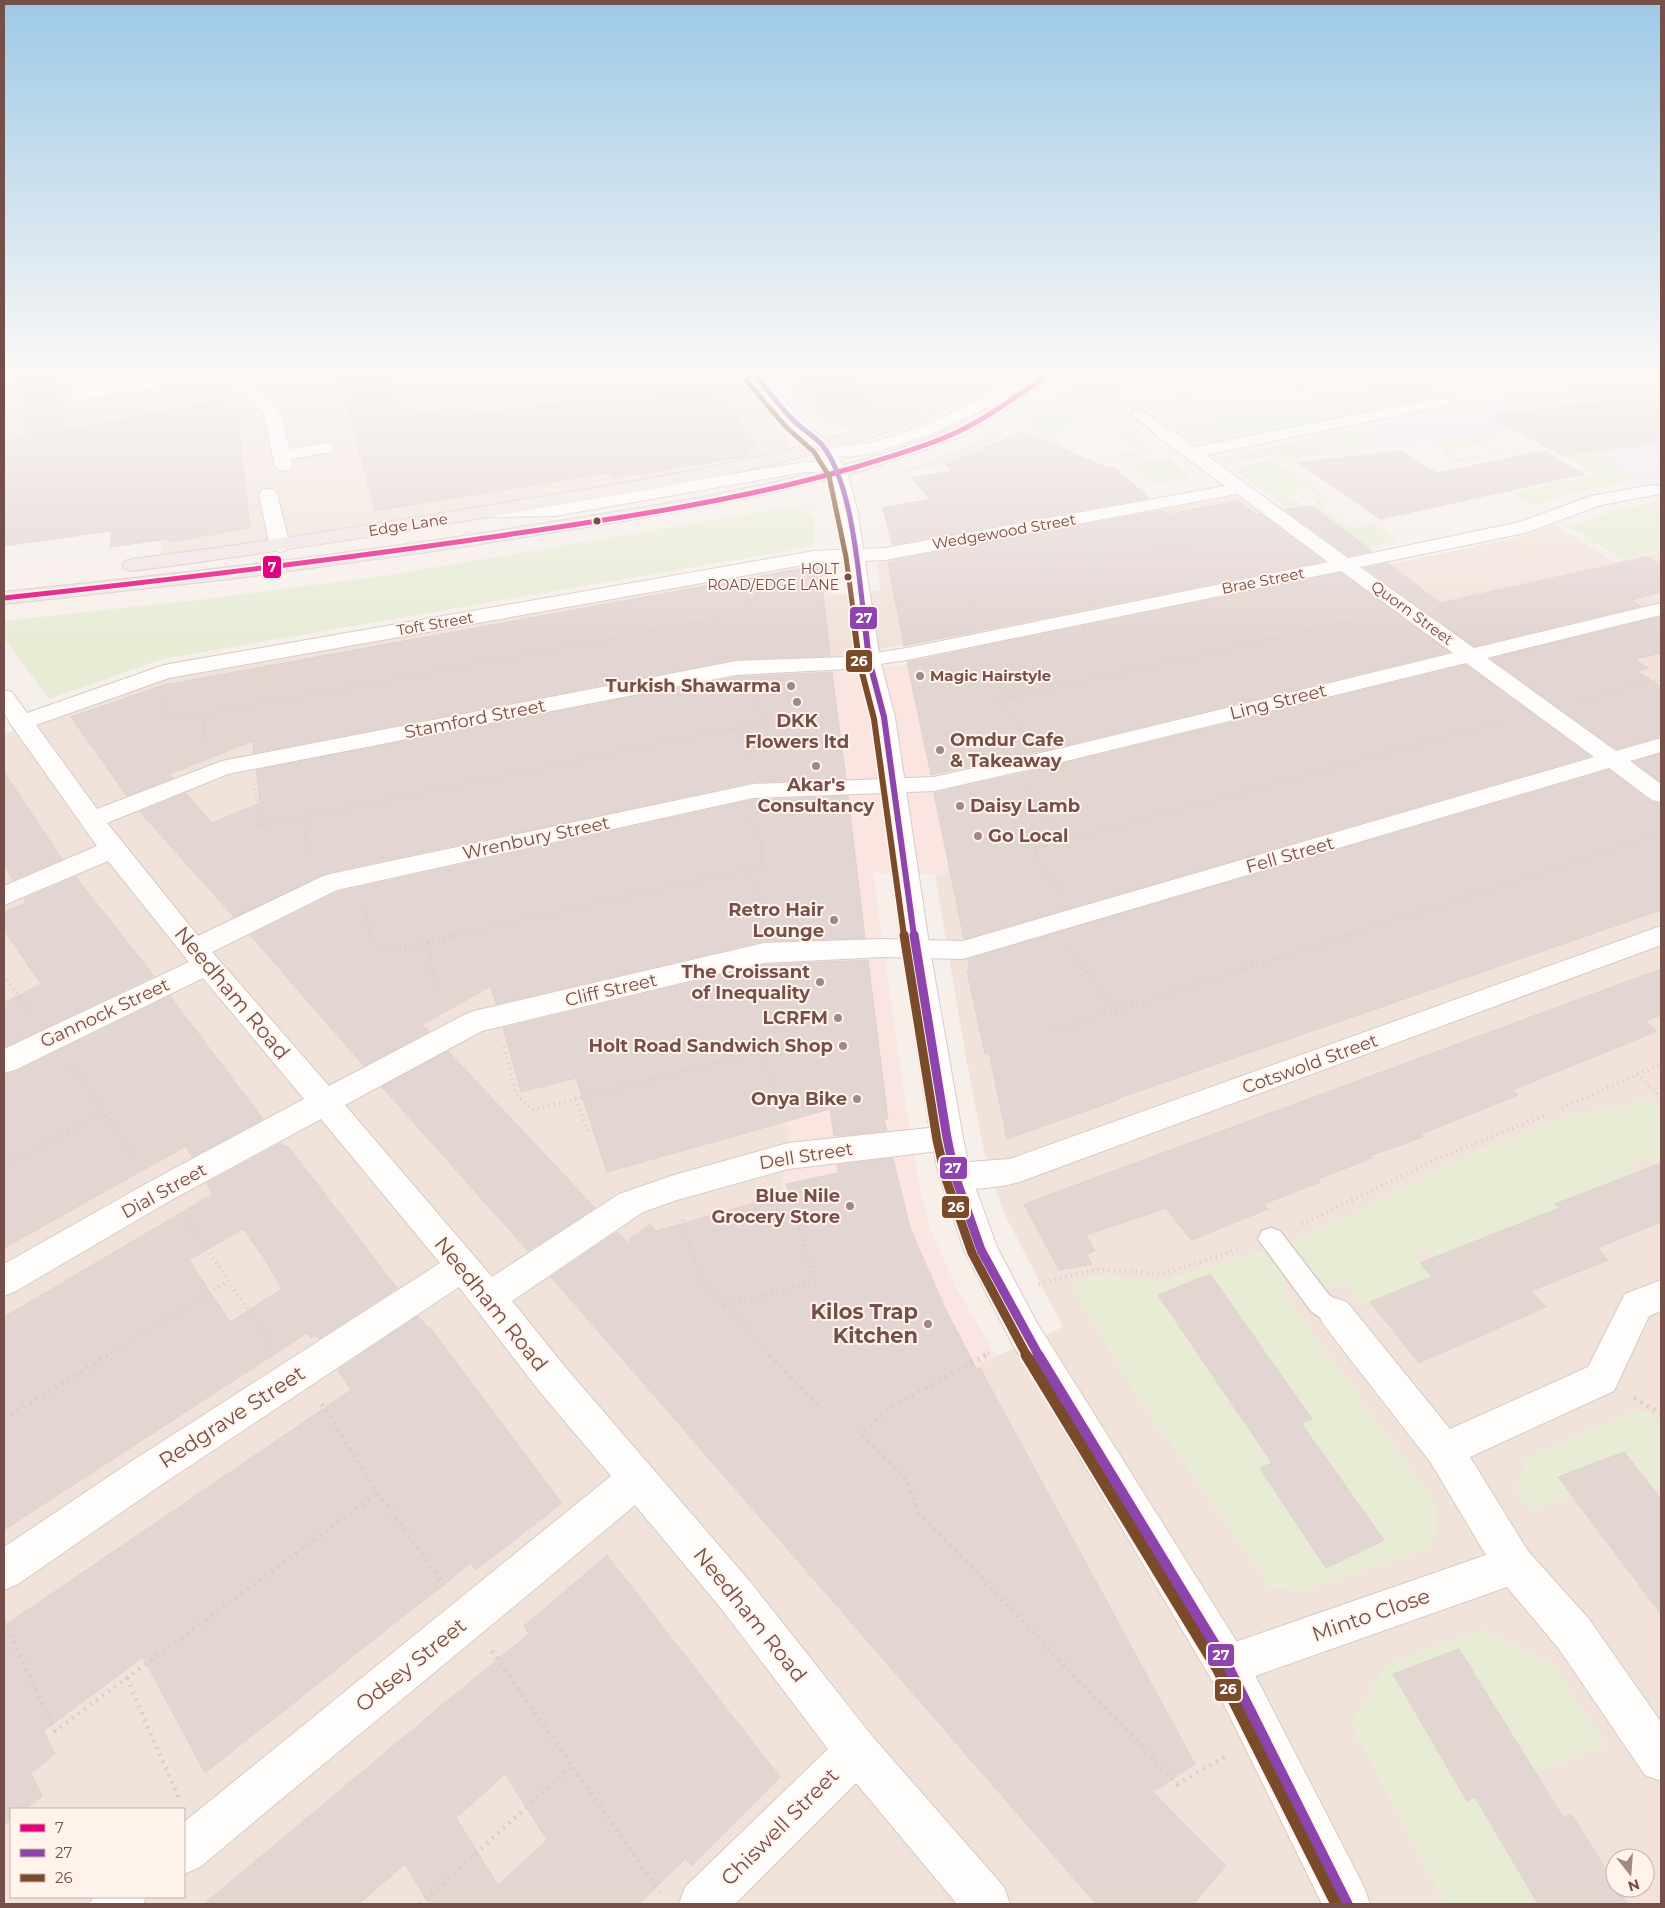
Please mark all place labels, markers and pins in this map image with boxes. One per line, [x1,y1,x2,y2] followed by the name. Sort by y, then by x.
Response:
[592,516,602,526] unlabelled marker
[707,560,839,594] place label: HOLT ROAD/EDGE LANE
[843,572,853,582] marker: HOLT ROAD/EDGE LANE
[930,666,1051,685] place label: Magic Hairstyle
[914,670,926,682] marker: Magic Hairstyle
[606,675,781,697] place label: Turkish Shawarma
[785,680,797,692] marker: Turkish Shawarma
[791,696,803,708] marker: DKK Flowers ltd
[745,710,849,753] place label: DKK Flowers ltd
[950,729,1064,772] place label: Omdur Cafe & Takeaway
[934,744,946,756] marker: Omdur Cafe & Takeaway
[810,760,822,772] marker: Akar's Consultancy
[758,774,875,817] place label: Akar's Consultancy
[970,795,1080,817] place label: Daisy Lamb
[954,800,966,812] marker: Daisy Lamb
[988,825,1069,847] place label: Go Local
[972,830,984,842] marker: Go Local
[728,899,824,942] place label: Retro Hair Lounge
[828,914,840,926] marker: Retro Hair Lounge
[682,961,810,1004] place label: The Croissant of Inequality
[814,976,826,988] marker: The Croissant of Inequality
[762,1007,828,1029] place label: LCRFM
[832,1012,844,1024] marker: LCRFM
[589,1035,833,1057] place label: Holt Road Sandwich Shop
[837,1040,849,1052] marker: Holt Road Sandwich Shop
[751,1088,847,1110] place label: Onya Bike
[851,1093,863,1105] marker: Onya Bike
[711,1185,840,1228] place label: Blue Nile Grocery Store
[844,1200,856,1212] marker: Blue Nile Grocery Store
[811,1299,918,1348] place label: Kilos Trap Kitchen
[922,1318,934,1330] marker: Kilos Trap Kitchen

